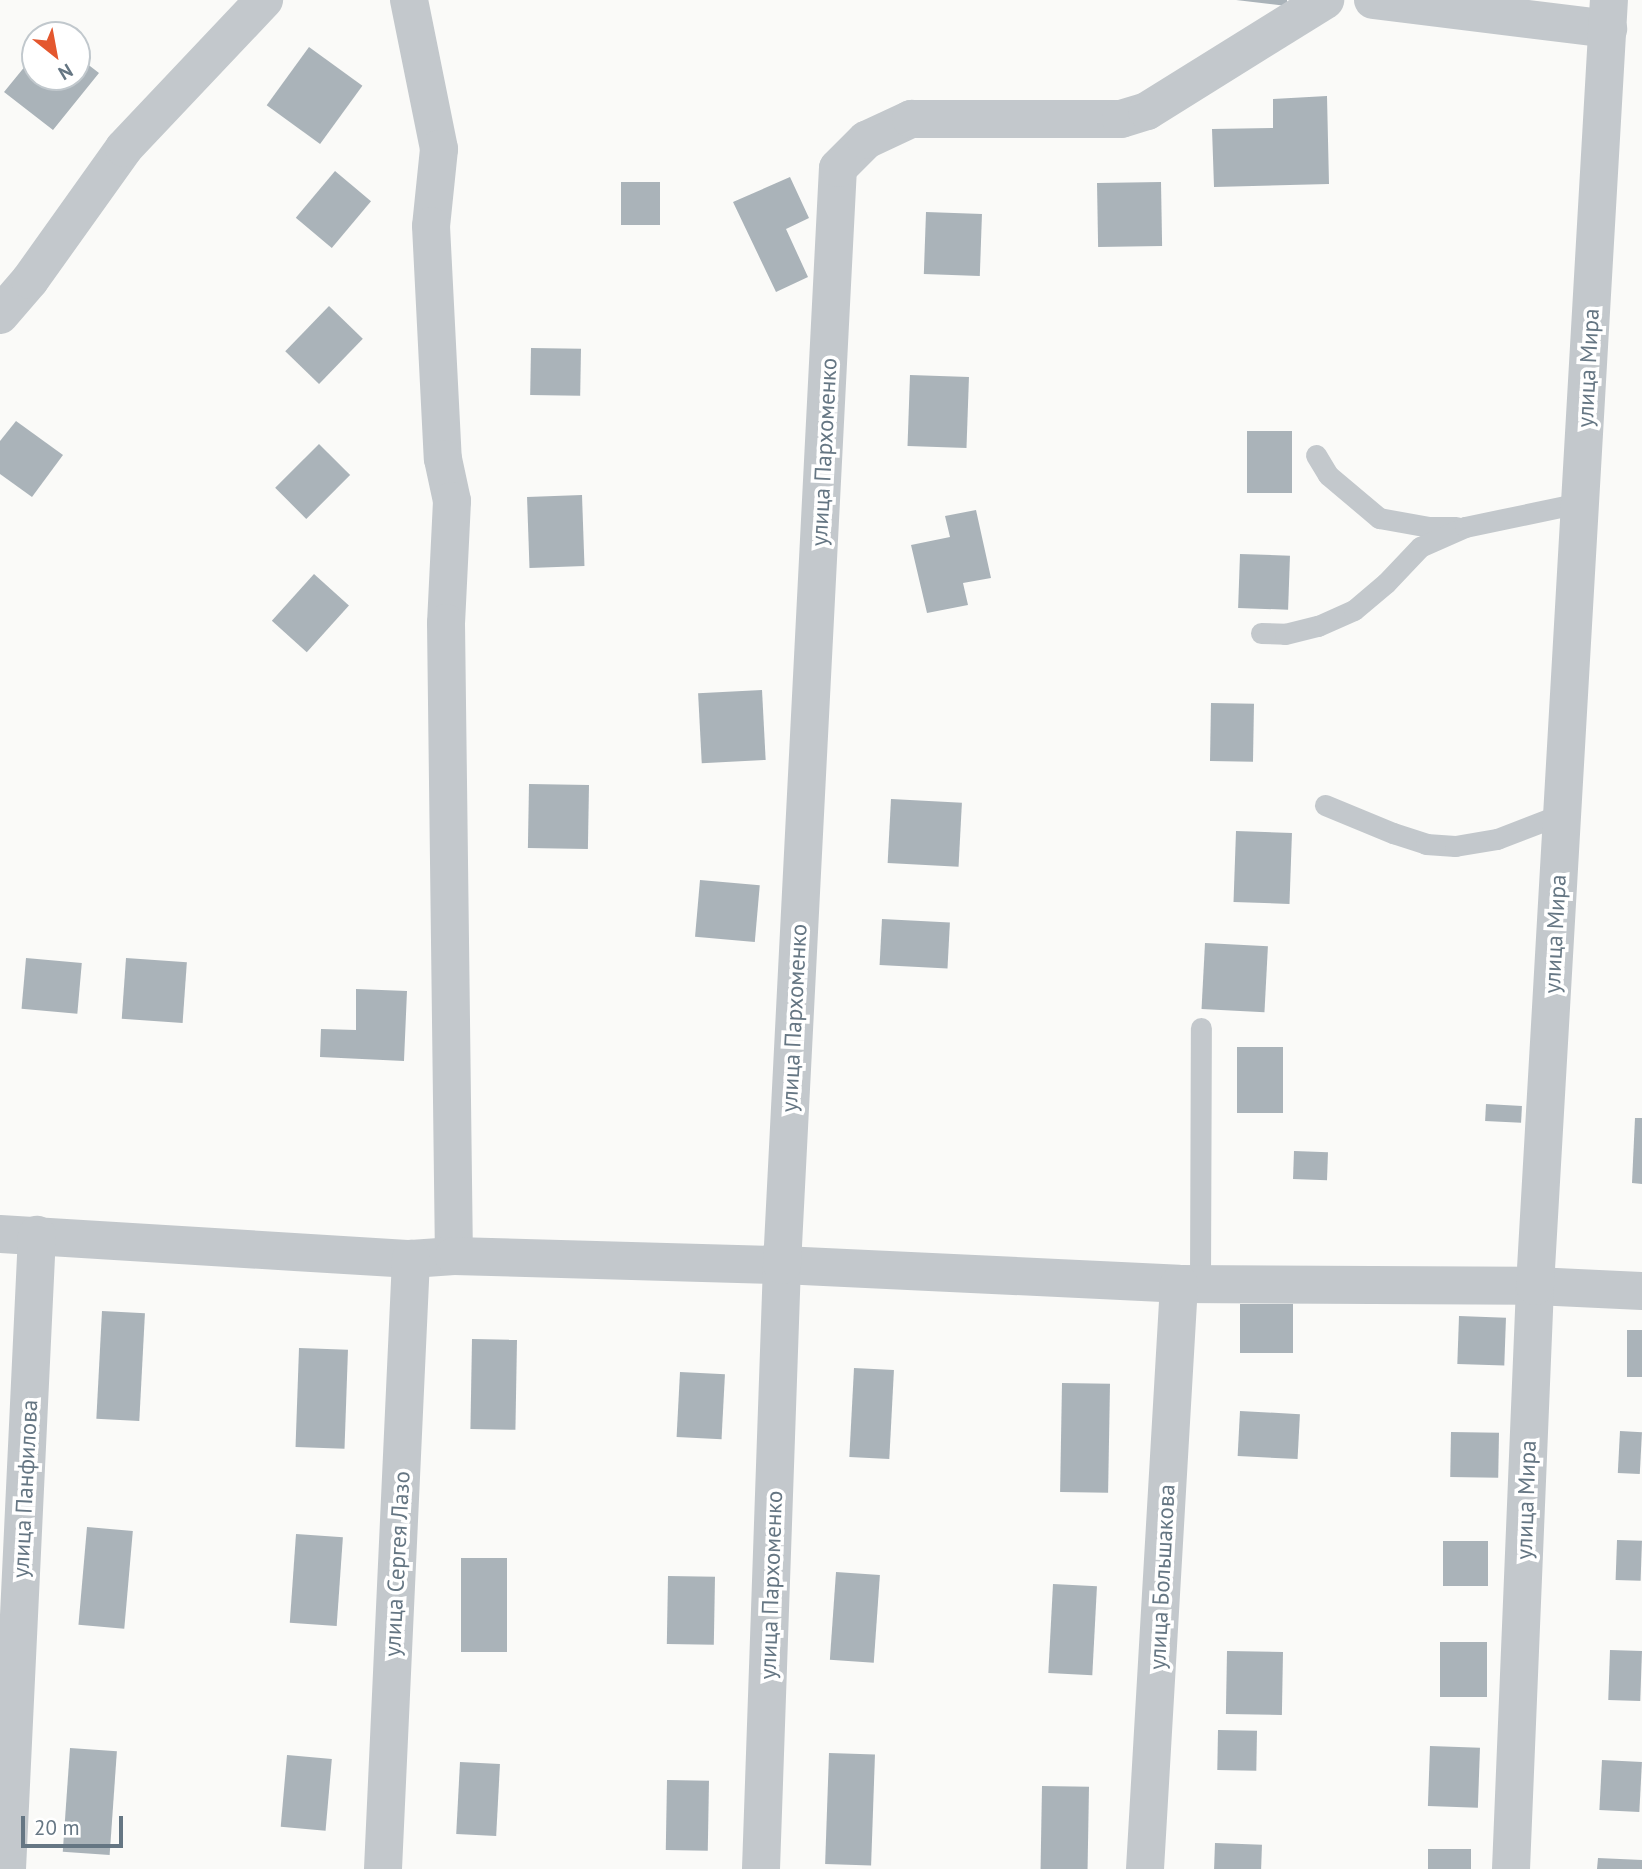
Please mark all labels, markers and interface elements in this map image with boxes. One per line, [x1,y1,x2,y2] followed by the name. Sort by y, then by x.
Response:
[21,21,91,91] north arrow
[54,59,77,86] text: N
[1571,308,1605,428] street label: улица Мира
[805,357,843,547] street label: улица Пархоменко
[1538,874,1572,994] street label: улица Мира
[775,923,813,1113] street label: улица Пархоменко
[7,1399,43,1579] street label: улица Панфилова
[1510,1440,1542,1560] street label: улица Мира
[378,1470,416,1658] street label: улица Сергея Лазо
[1143,1483,1181,1671] street label: улица Большакова
[754,1490,788,1680] street label: улица Пархоменко
[24,1802,126,1846] scale bar
[34,1814,80,1841] text: 20 m

